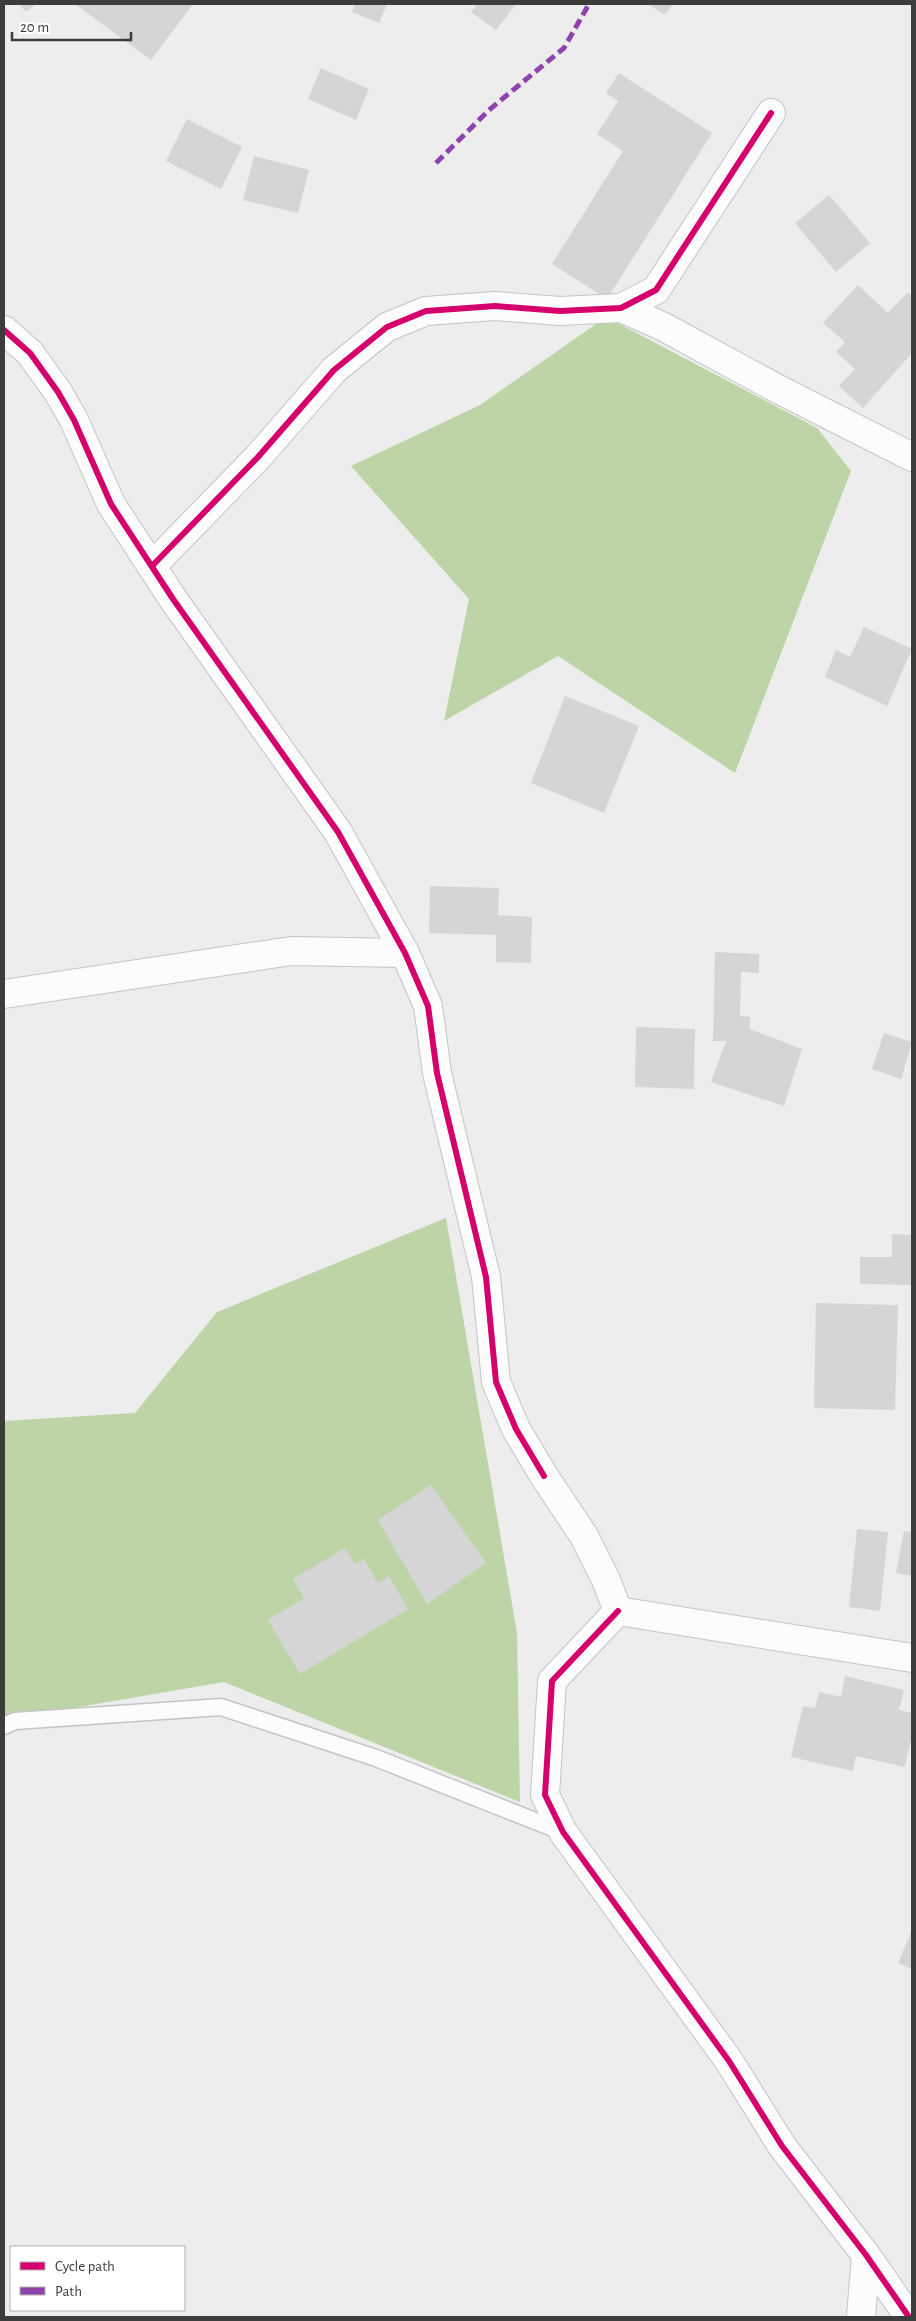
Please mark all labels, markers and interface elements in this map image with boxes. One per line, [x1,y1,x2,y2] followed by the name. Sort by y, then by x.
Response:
[12,10,131,42] scale bar
[20,20,49,35] text: 20 m
[10,2246,185,2311] legend
[55,2259,115,2274] text: Cycle path
[55,2284,82,2299] text: Path

